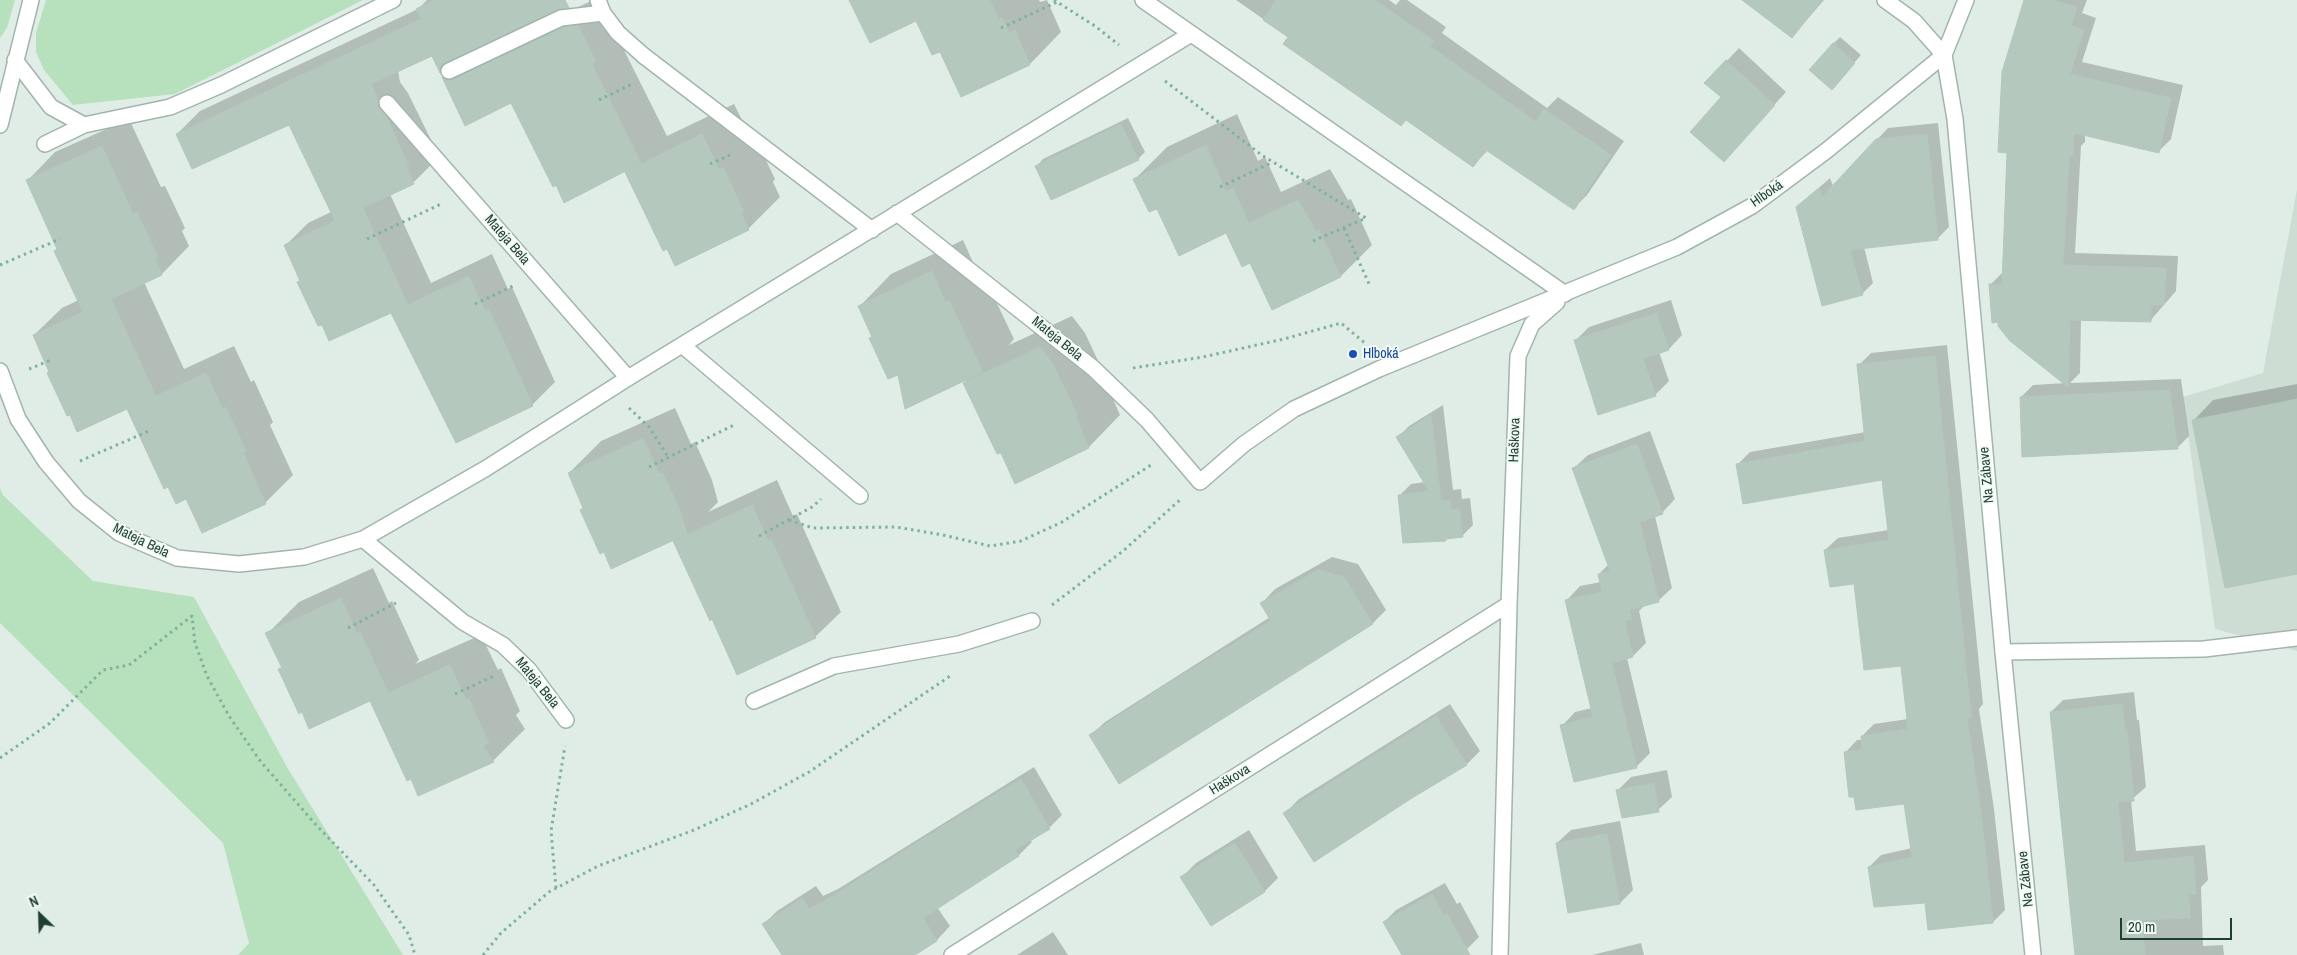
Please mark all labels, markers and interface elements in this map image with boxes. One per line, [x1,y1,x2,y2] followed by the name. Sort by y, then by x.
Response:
[1748,177,1786,211] street label: Hlboká
[481,212,533,268] street label: Mateja Bela
[1028,313,1086,365] street label: Mateja Bela
[1363,346,1399,362] place label: Hlboká
[1347,348,1359,360] marker: Hlboká
[1506,417,1524,463] street label: Haškova
[1976,446,1998,504] street label: Na Zábave
[110,520,172,562] street label: Mateja Bela
[511,654,563,712] street label: Mateja Bela
[1207,761,1253,799] street label: Haškova
[2015,850,2037,908] street label: Na Zábave
[15,890,65,940] north arrow
[26,891,41,911] text: N
[2122,908,2234,940] scale bar
[2128,916,2155,937] text: 20 m

